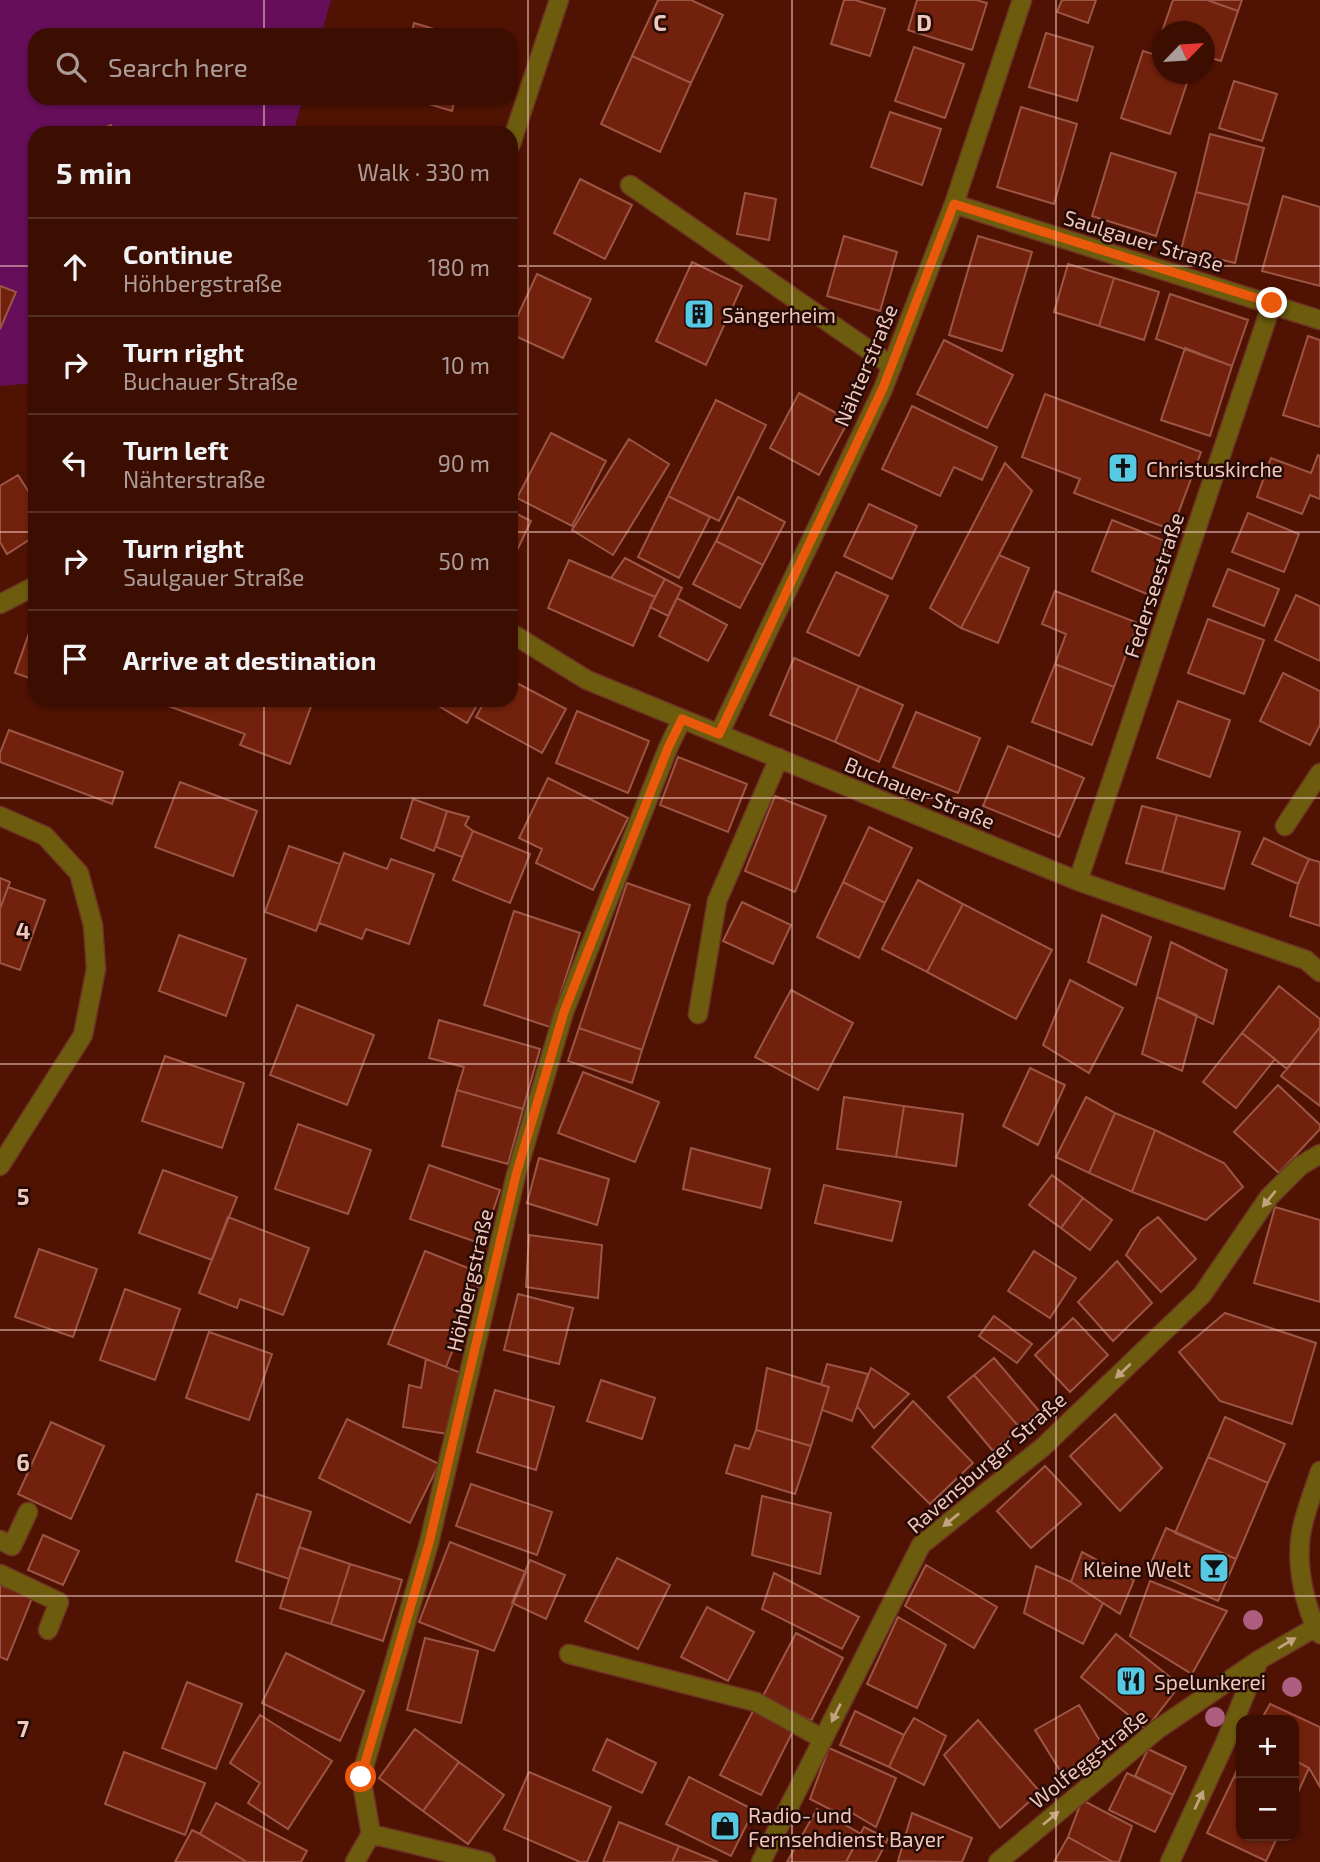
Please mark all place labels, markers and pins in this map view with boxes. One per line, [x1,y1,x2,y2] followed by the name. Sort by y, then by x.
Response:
[682,297,716,331] building icon: Sängerheim
[722,302,836,327] place label: Sängerheim
[1106,451,1140,485] church icon: Christuskirche
[1146,456,1283,481] place label: Christuskirche
[1197,1551,1231,1585] bar icon: Kleine Welt
[1083,1556,1191,1581] place label: Kleine Welt
[1114,1664,1148,1698] restaurant icon: Spelunkerei
[1154,1669,1266,1694] place label: Spelunkerei
[748,1802,945,1851] place label: Radio- und Fernsehdienst Bayer
[708,1809,742,1843] shop icon: Radio- und Fernsehdienst Bayer

